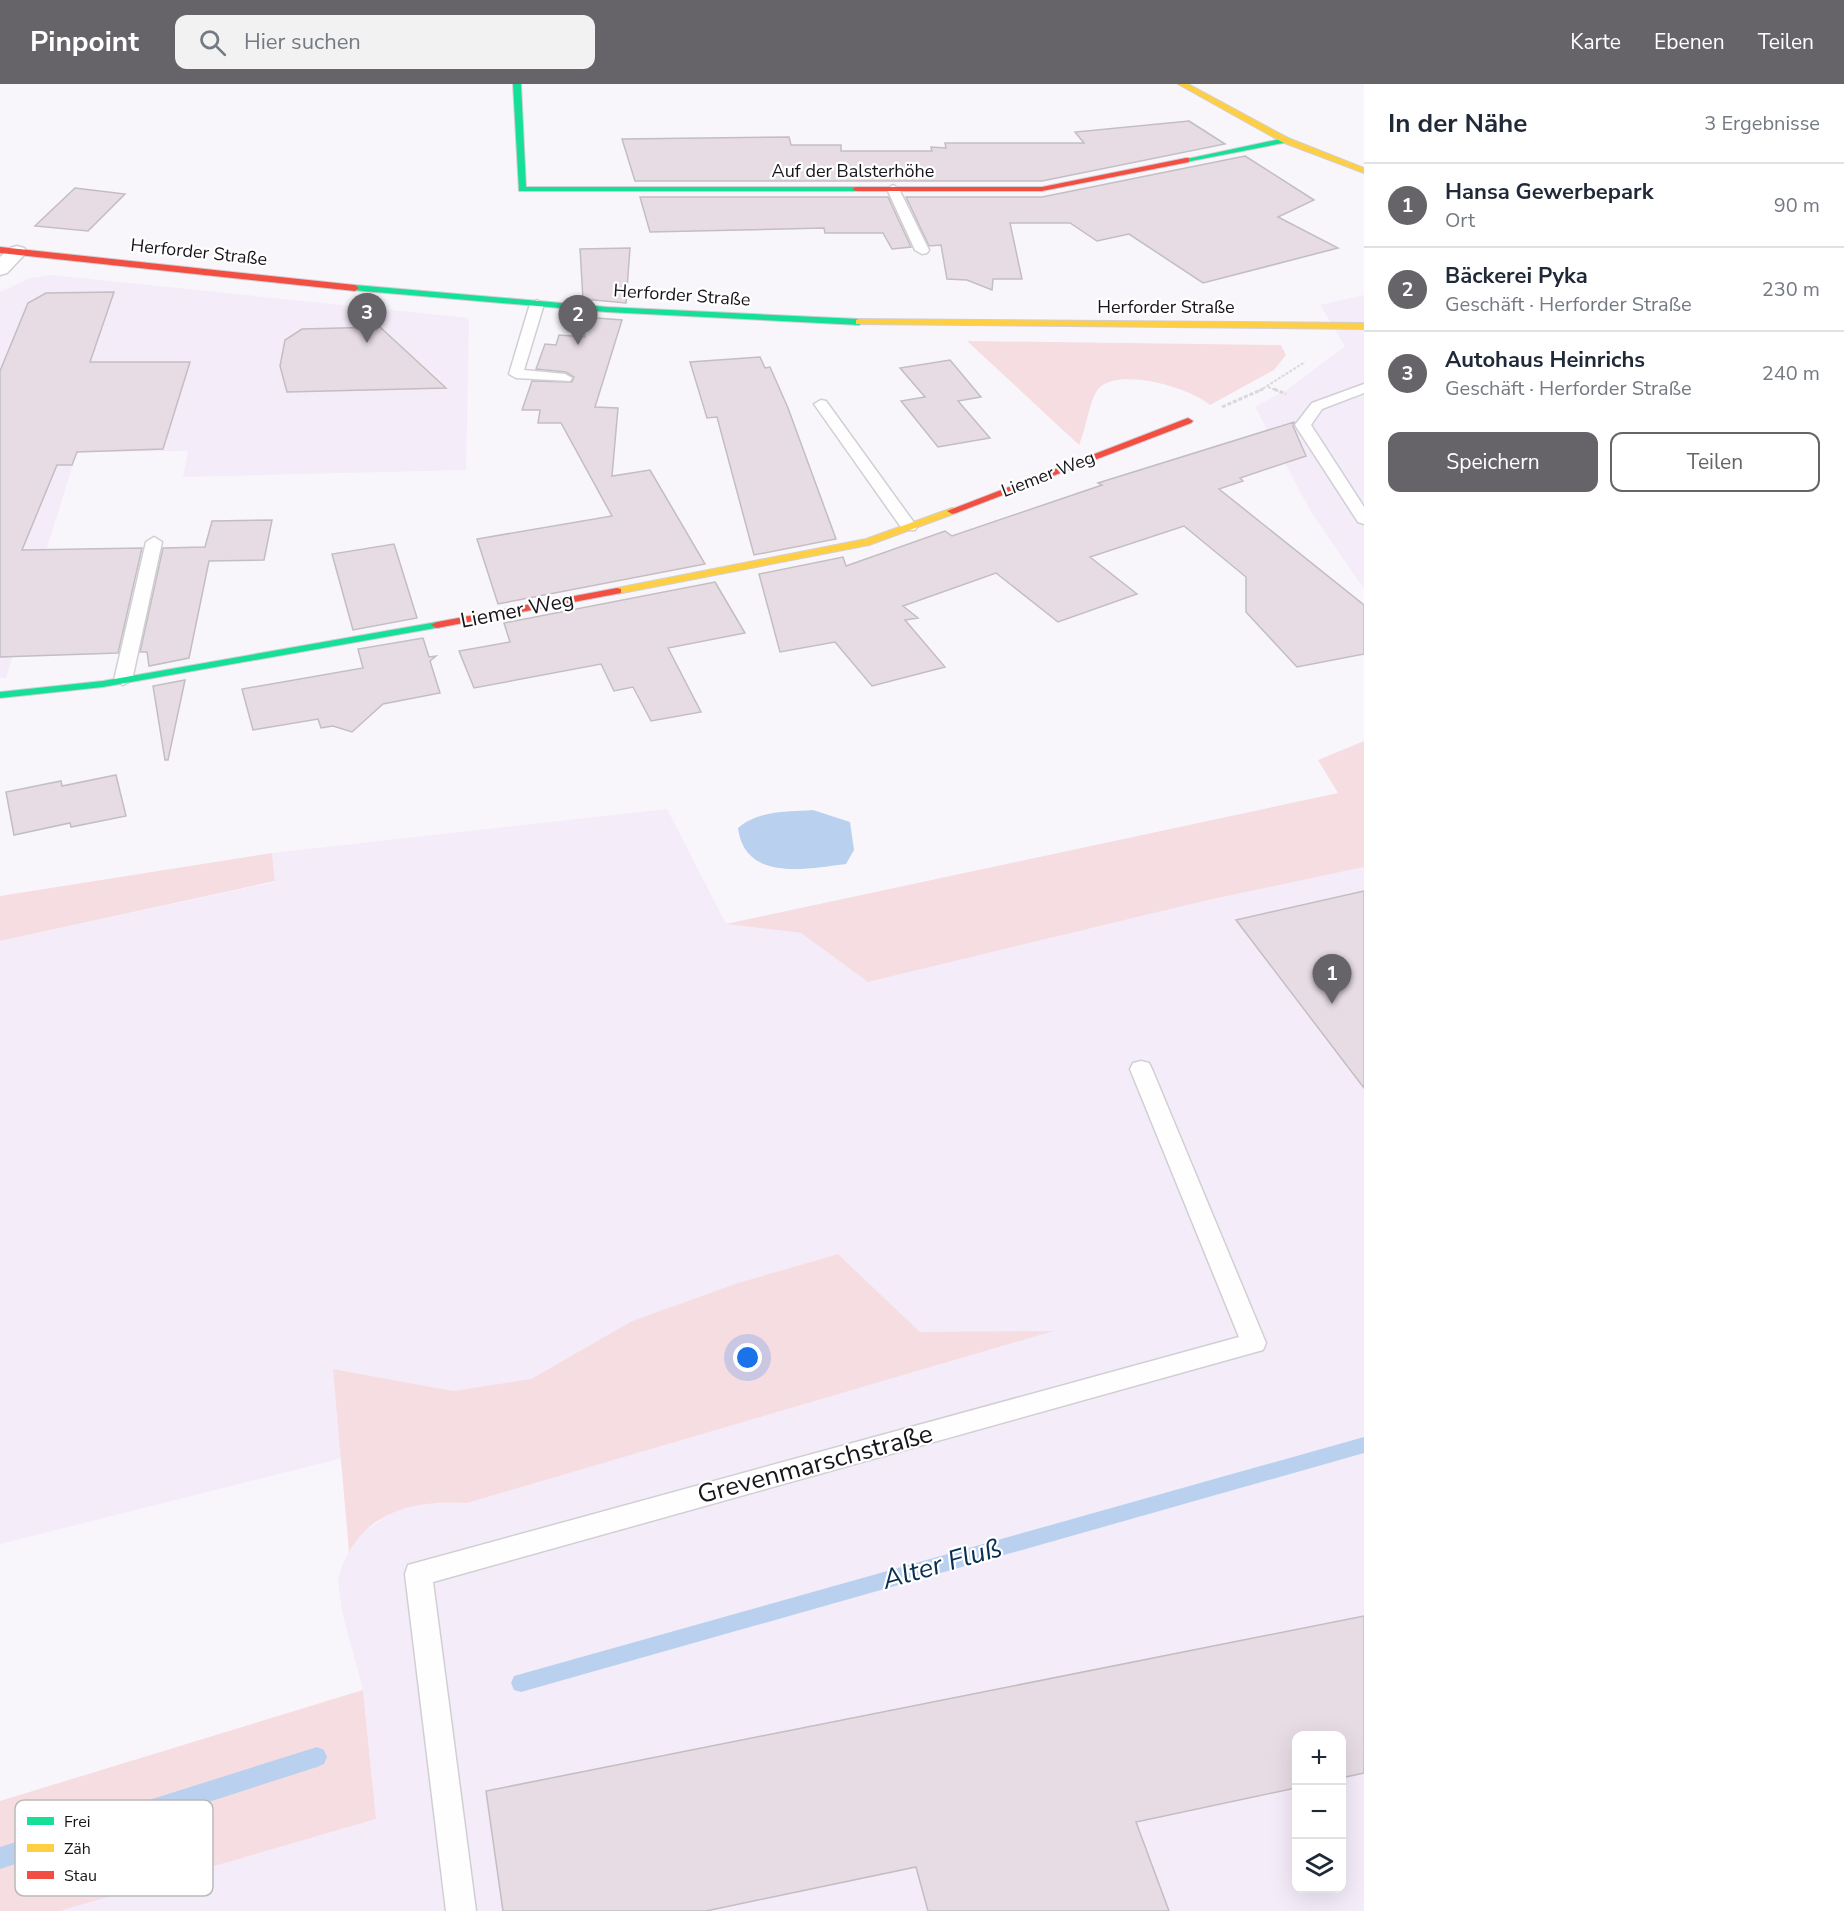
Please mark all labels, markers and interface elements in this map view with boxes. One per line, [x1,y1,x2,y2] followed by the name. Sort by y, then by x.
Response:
[175,15,595,69] search box
[30,23,139,61] text: Pinpoint
[196,26,229,59] icon: search
[244,27,361,57] text: Hier suchen
[1570,28,1621,56] text: Karte
[1654,28,1725,56] text: Ebenen
[1758,28,1814,56] text: Teilen
[1388,106,1527,141] text: In der Nähe
[1704,110,1820,137] text: 3 Ergebnisse
[772,159,934,183] street label: Auf der Balsterhöhe
[1445,177,1653,207] text: Hansa Gewerbepark
[1402,192,1414,219] text: 1
[1774,192,1820,219] text: 90 m
[1445,207,1475,234] text: Ort
[129,233,269,271] street label: Herforder Straße
[1445,261,1588,291] text: Bäckerei Pyka
[1402,276,1414,303] text: 2
[1762,276,1820,303] text: 230 m
[613,278,751,312] street label: Herforder Straße
[1445,291,1692,318] text: Geschäft · Herforder Straße
[348,294,386,343] pin: 3
[1097,295,1235,319] street label: Herforder Straße
[558,296,598,345] pin: 2
[1445,345,1645,375] text: Autohaus Heinrichs
[1402,360,1414,387] text: 3
[1762,360,1820,387] text: 240 m
[1445,375,1692,402] text: Geschäft · Herforder Straße
[1388,432,1598,492] button: Speichern
[1610,432,1820,492] button: Teilen
[998,445,1098,503] street label: Liemer Weg
[458,585,576,635] street label: Liemer Weg
[1312,954,1352,1004] pin: 1
[733,1343,762,1372] your location
[693,1416,937,1512] street label: Grevenmarschstraße
[877,1529,1006,1599] water label: Alter Fluß
[1292,1731,1346,1893] map controls
[1292,1731,1346,1785] button: +
[1292,1785,1346,1839] button: −
[15,1800,213,1896] legend
[64,1811,90,1833] text: Frei
[64,1838,91,1860] text: Zäh
[1292,1839,1346,1893] button: layers
[64,1865,97,1887] text: Stau

